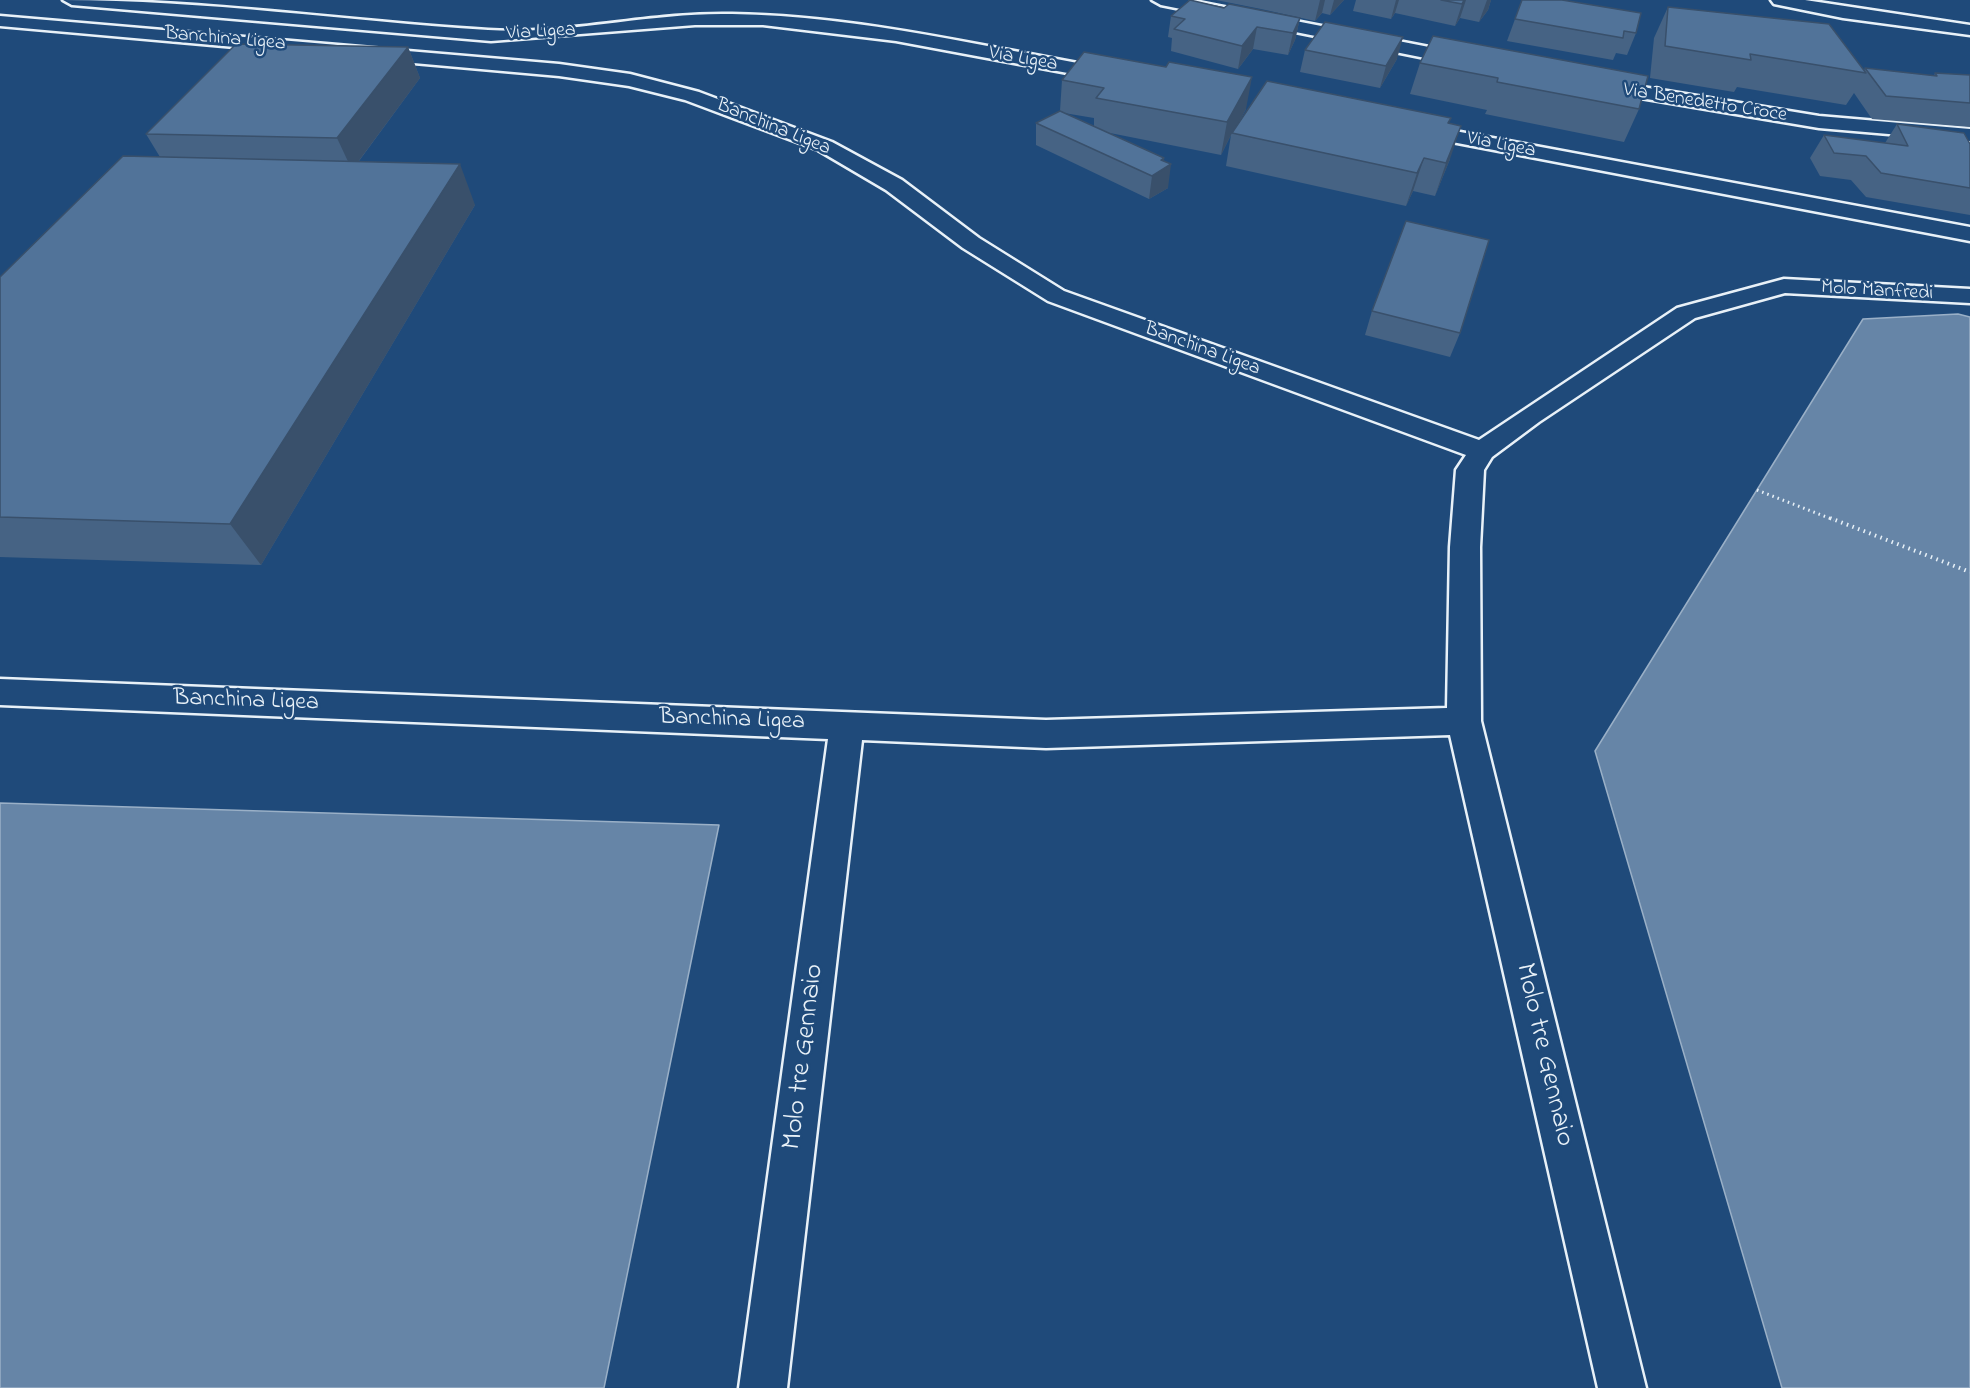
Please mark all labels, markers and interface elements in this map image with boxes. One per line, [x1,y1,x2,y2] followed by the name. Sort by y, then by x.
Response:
[506,19,576,47] street label: Via Ligea
[163,23,287,57] street label: Banchina Ligea
[987,42,1059,78] street label: Via Ligea
[1621,79,1789,129] street label: Via Benedetto Croce
[712,94,834,162] street label: Banchina Ligea
[1465,128,1537,164] street label: Via Ligea
[1820,277,1934,307] street label: Molo Manfredi
[1141,318,1263,382] street label: Banchina Ligea
[173,685,319,719] street label: Banchina Ligea
[659,704,805,738] street label: Banchina Ligea
[1506,960,1580,1150] street label: Molo tre Gennaio
[777,962,833,1152] street label: Molo tre Gennaio

